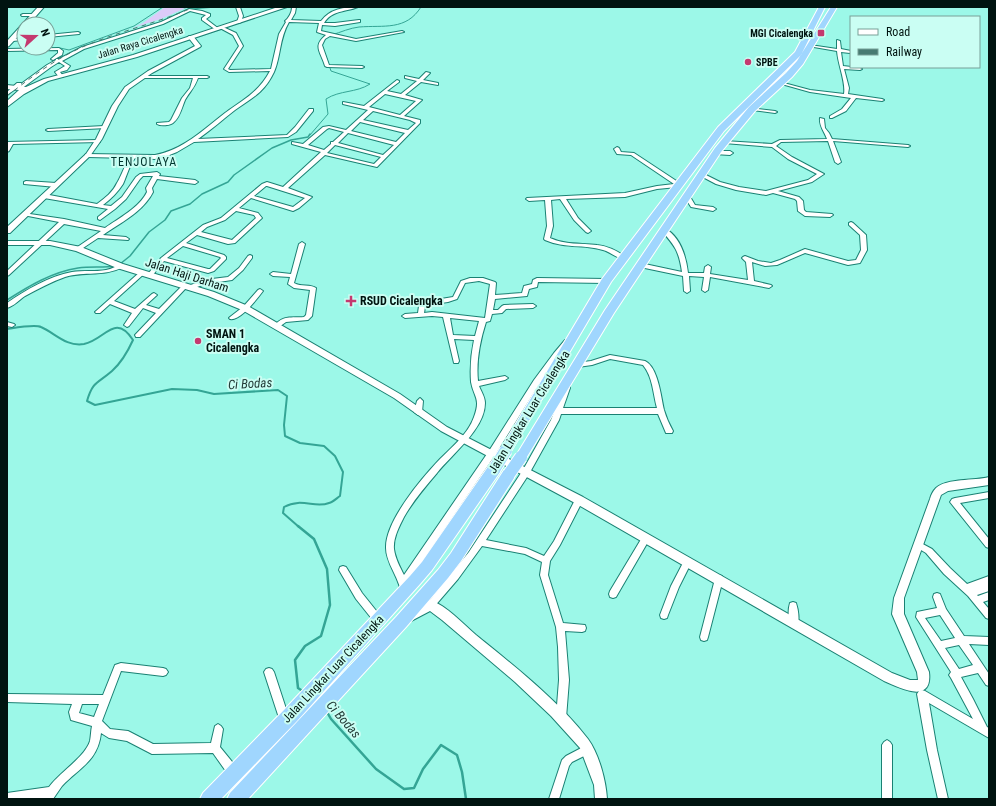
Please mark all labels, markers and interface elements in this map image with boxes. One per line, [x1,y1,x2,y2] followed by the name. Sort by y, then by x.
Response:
[16,16,56,56] north arrow
[850,16,980,68] legend
[96,24,184,61] street label: Jalan Raya Cicalengka
[886,25,910,39] text: Road
[38,27,52,38] text: N
[750,28,813,39] place label: MGI Cicalengka
[816,28,826,38] marker: MGI Cicalengka
[886,45,922,59] text: Railway
[743,57,753,67] marker: SPBE
[756,57,778,68] place label: SPBE
[111,155,177,169] district label: TENJOLAYA
[144,255,230,295] street label: Jalan Haji Darham
[360,294,443,308] place label: RSUD Cicalengka
[345,295,357,307] marker: RSUD Cicalengka
[206,327,259,355] place label: SMAN 1 Cicalengka
[193,336,203,346] marker: SMAN 1 Cicalengka
[485,348,573,476] street label: Jalan Lingkar Luar Cicalengka
[228,375,273,392] water label: Ci Bodas
[279,612,387,726] street label: Jalan Lingkar Luar Cicalengka
[323,698,364,741] water label: Ci Bodas

